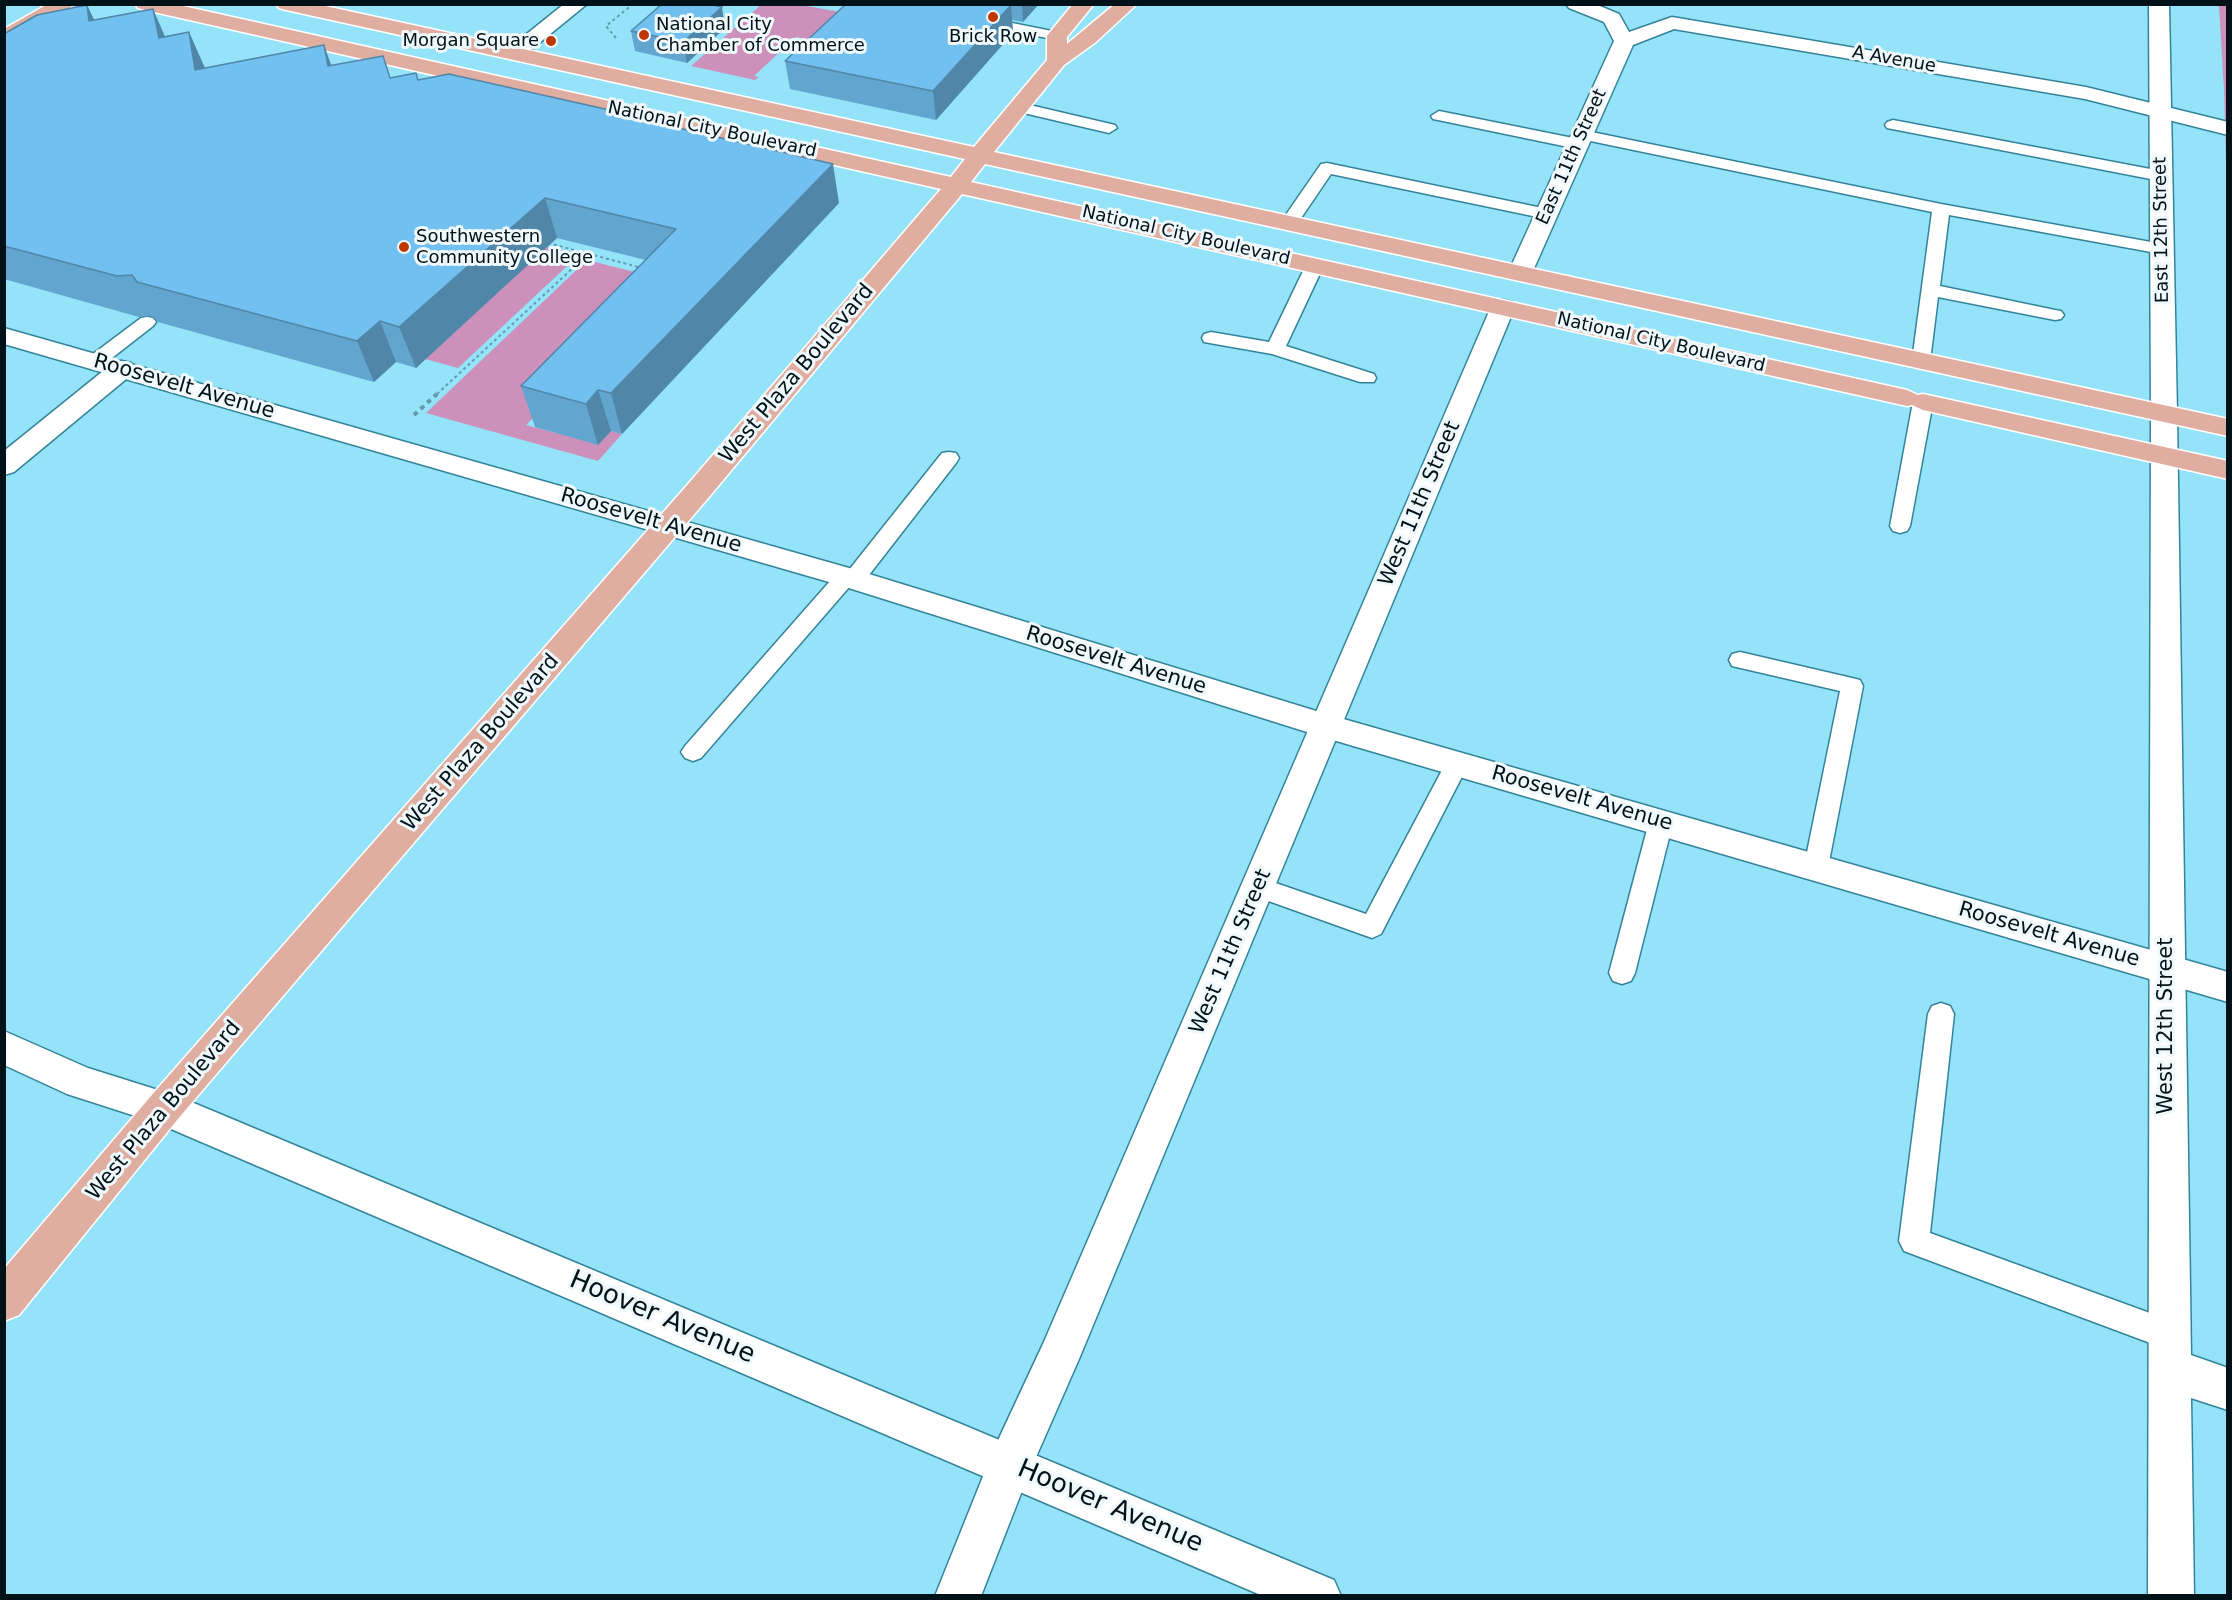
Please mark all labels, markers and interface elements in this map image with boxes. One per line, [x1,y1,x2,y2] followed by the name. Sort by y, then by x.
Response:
[986,10,1000,24] marker: Brick Row
[656,14,865,57] place label: National City Chamber of Commerce
[949,26,1037,48] place label: Brick Row
[637,28,651,42] marker: National City Chamber of Commerce
[402,30,539,52] place label: Morgan Square
[544,34,558,48] marker: Morgan Square
[1850,42,1938,78] street label: A Avenue
[1532,86,1612,228] street label: East 11th Street
[606,97,818,163] street label: National City Boulevard
[2150,157,2174,303] street label: East 12th Street
[1080,202,1292,270] street label: National City Boulevard
[416,226,593,268] place label: Southwestern Community College
[397,240,411,254] marker: Southwestern Community College
[715,279,879,469] street label: West Plaza Boulevard
[1555,309,1767,377] street label: National City Boulevard
[90,349,278,425] street label: Roosevelt Avenue
[1374,418,1466,590] street label: West 11th Street
[557,483,745,559] street label: Roosevelt Avenue
[1023,622,1209,700] street label: Roosevelt Avenue
[397,649,565,837] street label: West Plaza Boulevard
[1488,761,1676,837] street label: Roosevelt Avenue
[1185,866,1277,1038] street label: West 11th Street
[1955,897,2143,973] street label: Roosevelt Avenue
[2154,937,2180,1115] street label: West 12th Street
[82,1016,246,1206] street label: West Plaza Boulevard
[565,1265,759,1371] street label: Hoover Avenue
[1013,1454,1207,1560] street label: Hoover Avenue

